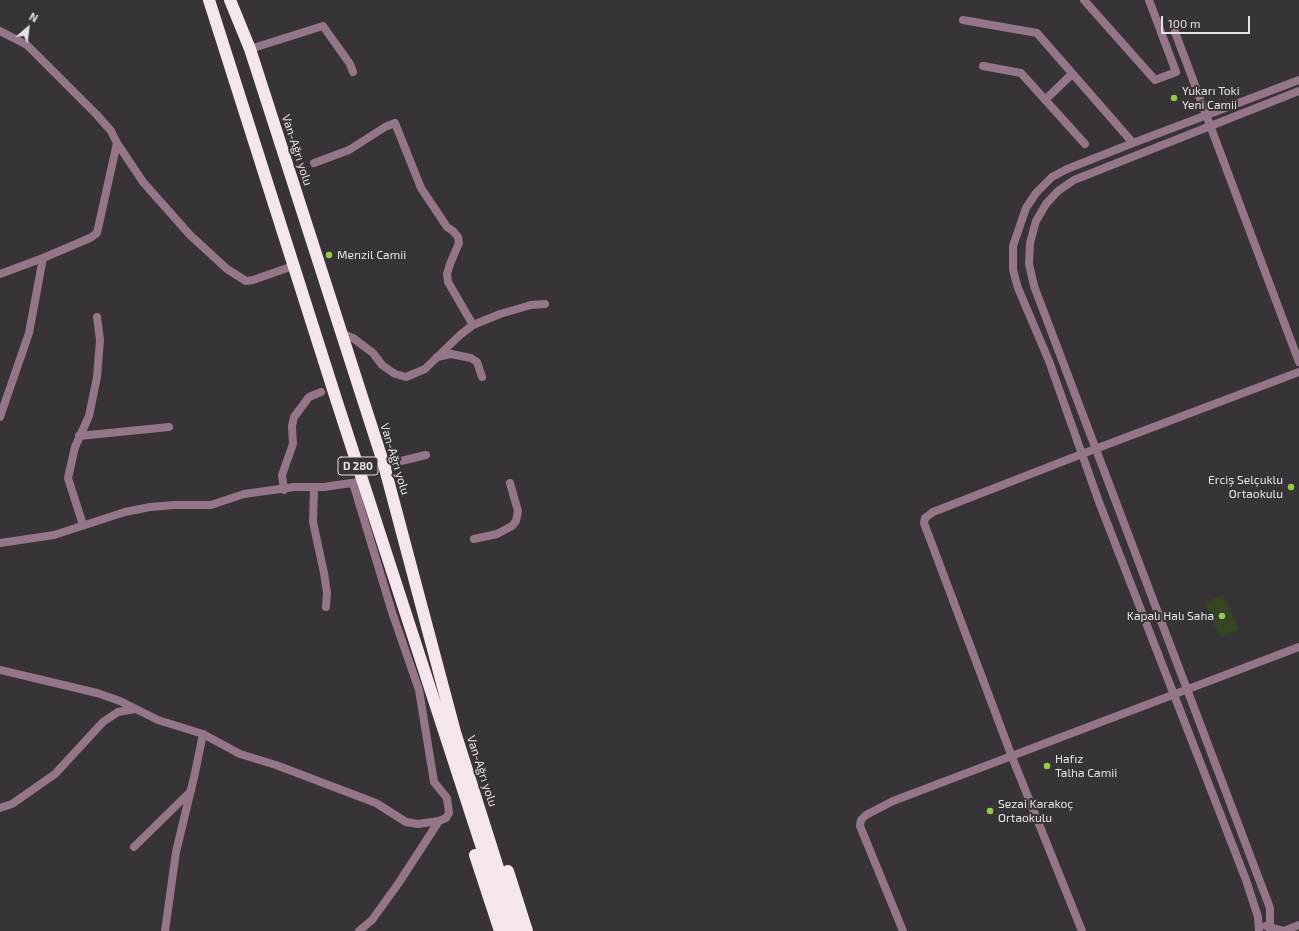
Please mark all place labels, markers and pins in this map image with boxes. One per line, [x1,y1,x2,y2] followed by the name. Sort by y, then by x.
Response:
[1182,84,1240,112] place label: Yukarı Toki Yeni Camii
[1169,93,1179,103] marker: Yukarı Toki Yeni Camii
[337,248,406,262] place label: Menzil Camii
[324,250,334,260] marker: Menzil Camii
[1208,473,1283,501] place label: Erciş Selçuklu Ortaokulu
[1286,482,1296,492] marker: Erciş Selçuklu Ortaokulu
[1127,609,1214,623] place label: Kapalı Halı Saha
[1217,611,1227,621] marker: Kapalı Halı Saha
[1055,752,1117,780] place label: Hafız Talha Camii
[1042,761,1052,771] marker: Hafız Talha Camii
[998,797,1073,825] place label: Sezai Karakoç Ortaokulu
[985,806,995,816] marker: Sezai Karakoç Ortaokulu

